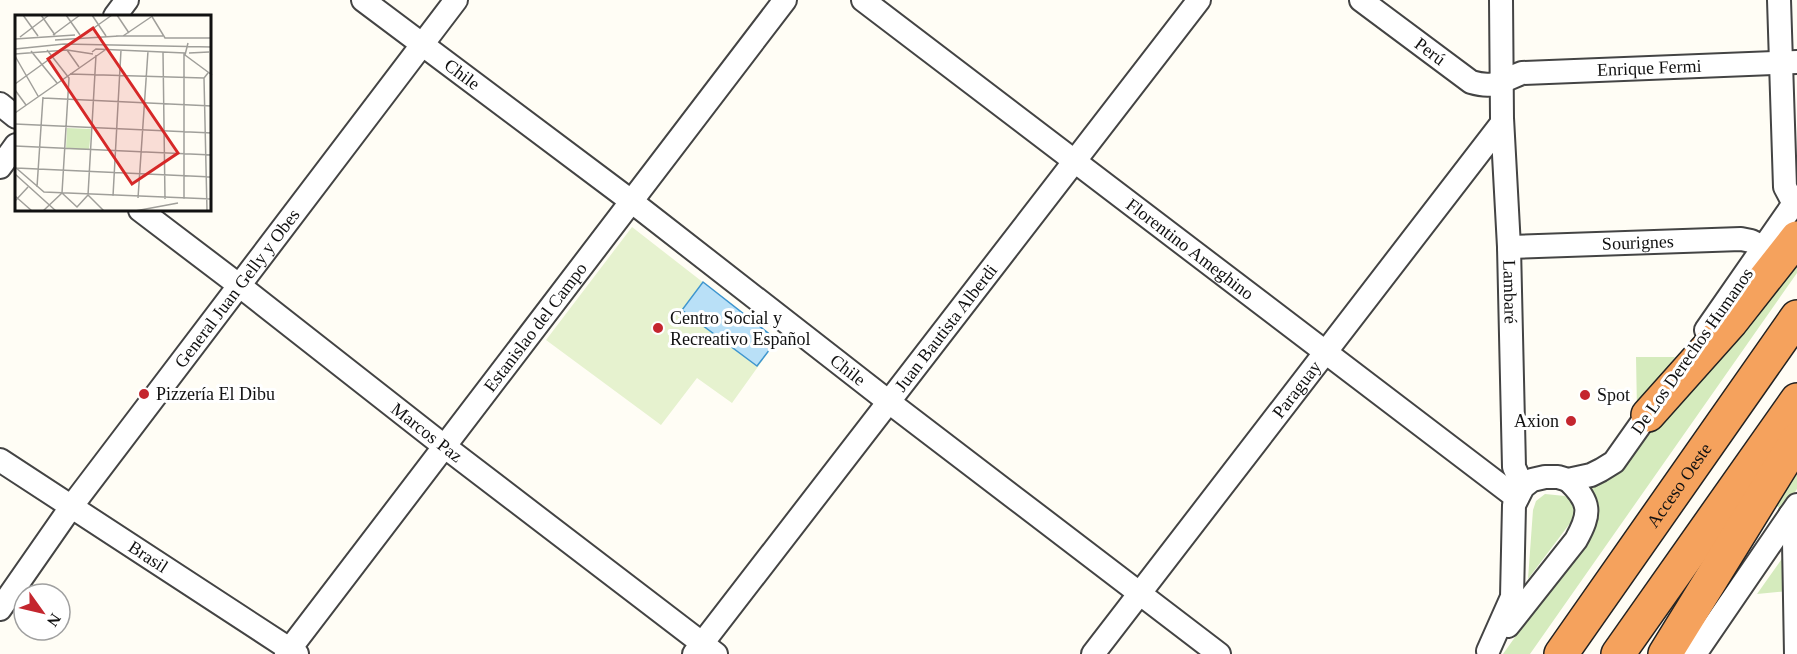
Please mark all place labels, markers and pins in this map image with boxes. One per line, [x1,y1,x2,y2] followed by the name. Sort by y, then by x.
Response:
[670,308,810,349] place label: Centro Social y Recreativo Español
[651,321,665,335] marker: Centro Social y Recreativo Español
[156,384,275,404] place label: Pizzería El Dibu
[1597,385,1630,405] place label: Spot
[137,387,151,401] marker: Pizzería El Dibu
[1578,388,1592,402] marker: Spot
[1514,411,1559,431] place label: Axion
[1564,414,1578,428] marker: Axion

